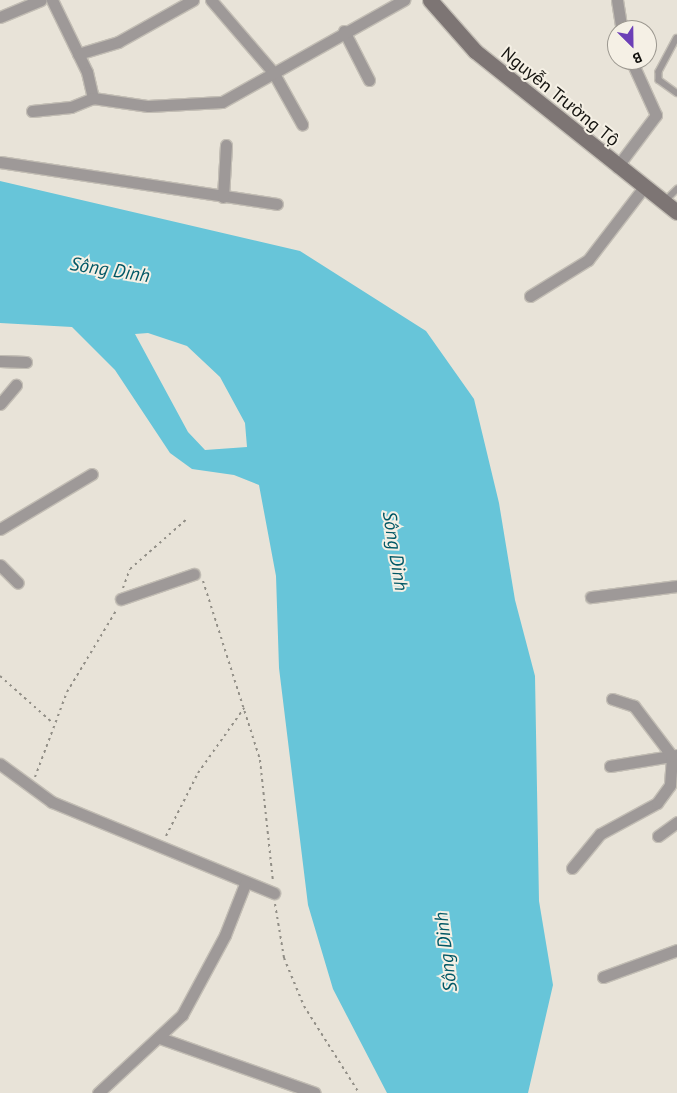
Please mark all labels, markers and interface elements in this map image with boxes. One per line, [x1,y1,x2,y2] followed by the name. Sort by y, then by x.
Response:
[607,20,657,70] north arrow
[496,42,624,152] street label: Nguyễn Trường Tộ
[630,48,645,68] text: B
[69,252,151,288] water label: Sông Dinh
[377,510,413,592] water label: Sông Dinh
[430,911,462,993] water label: Sông Dinh

